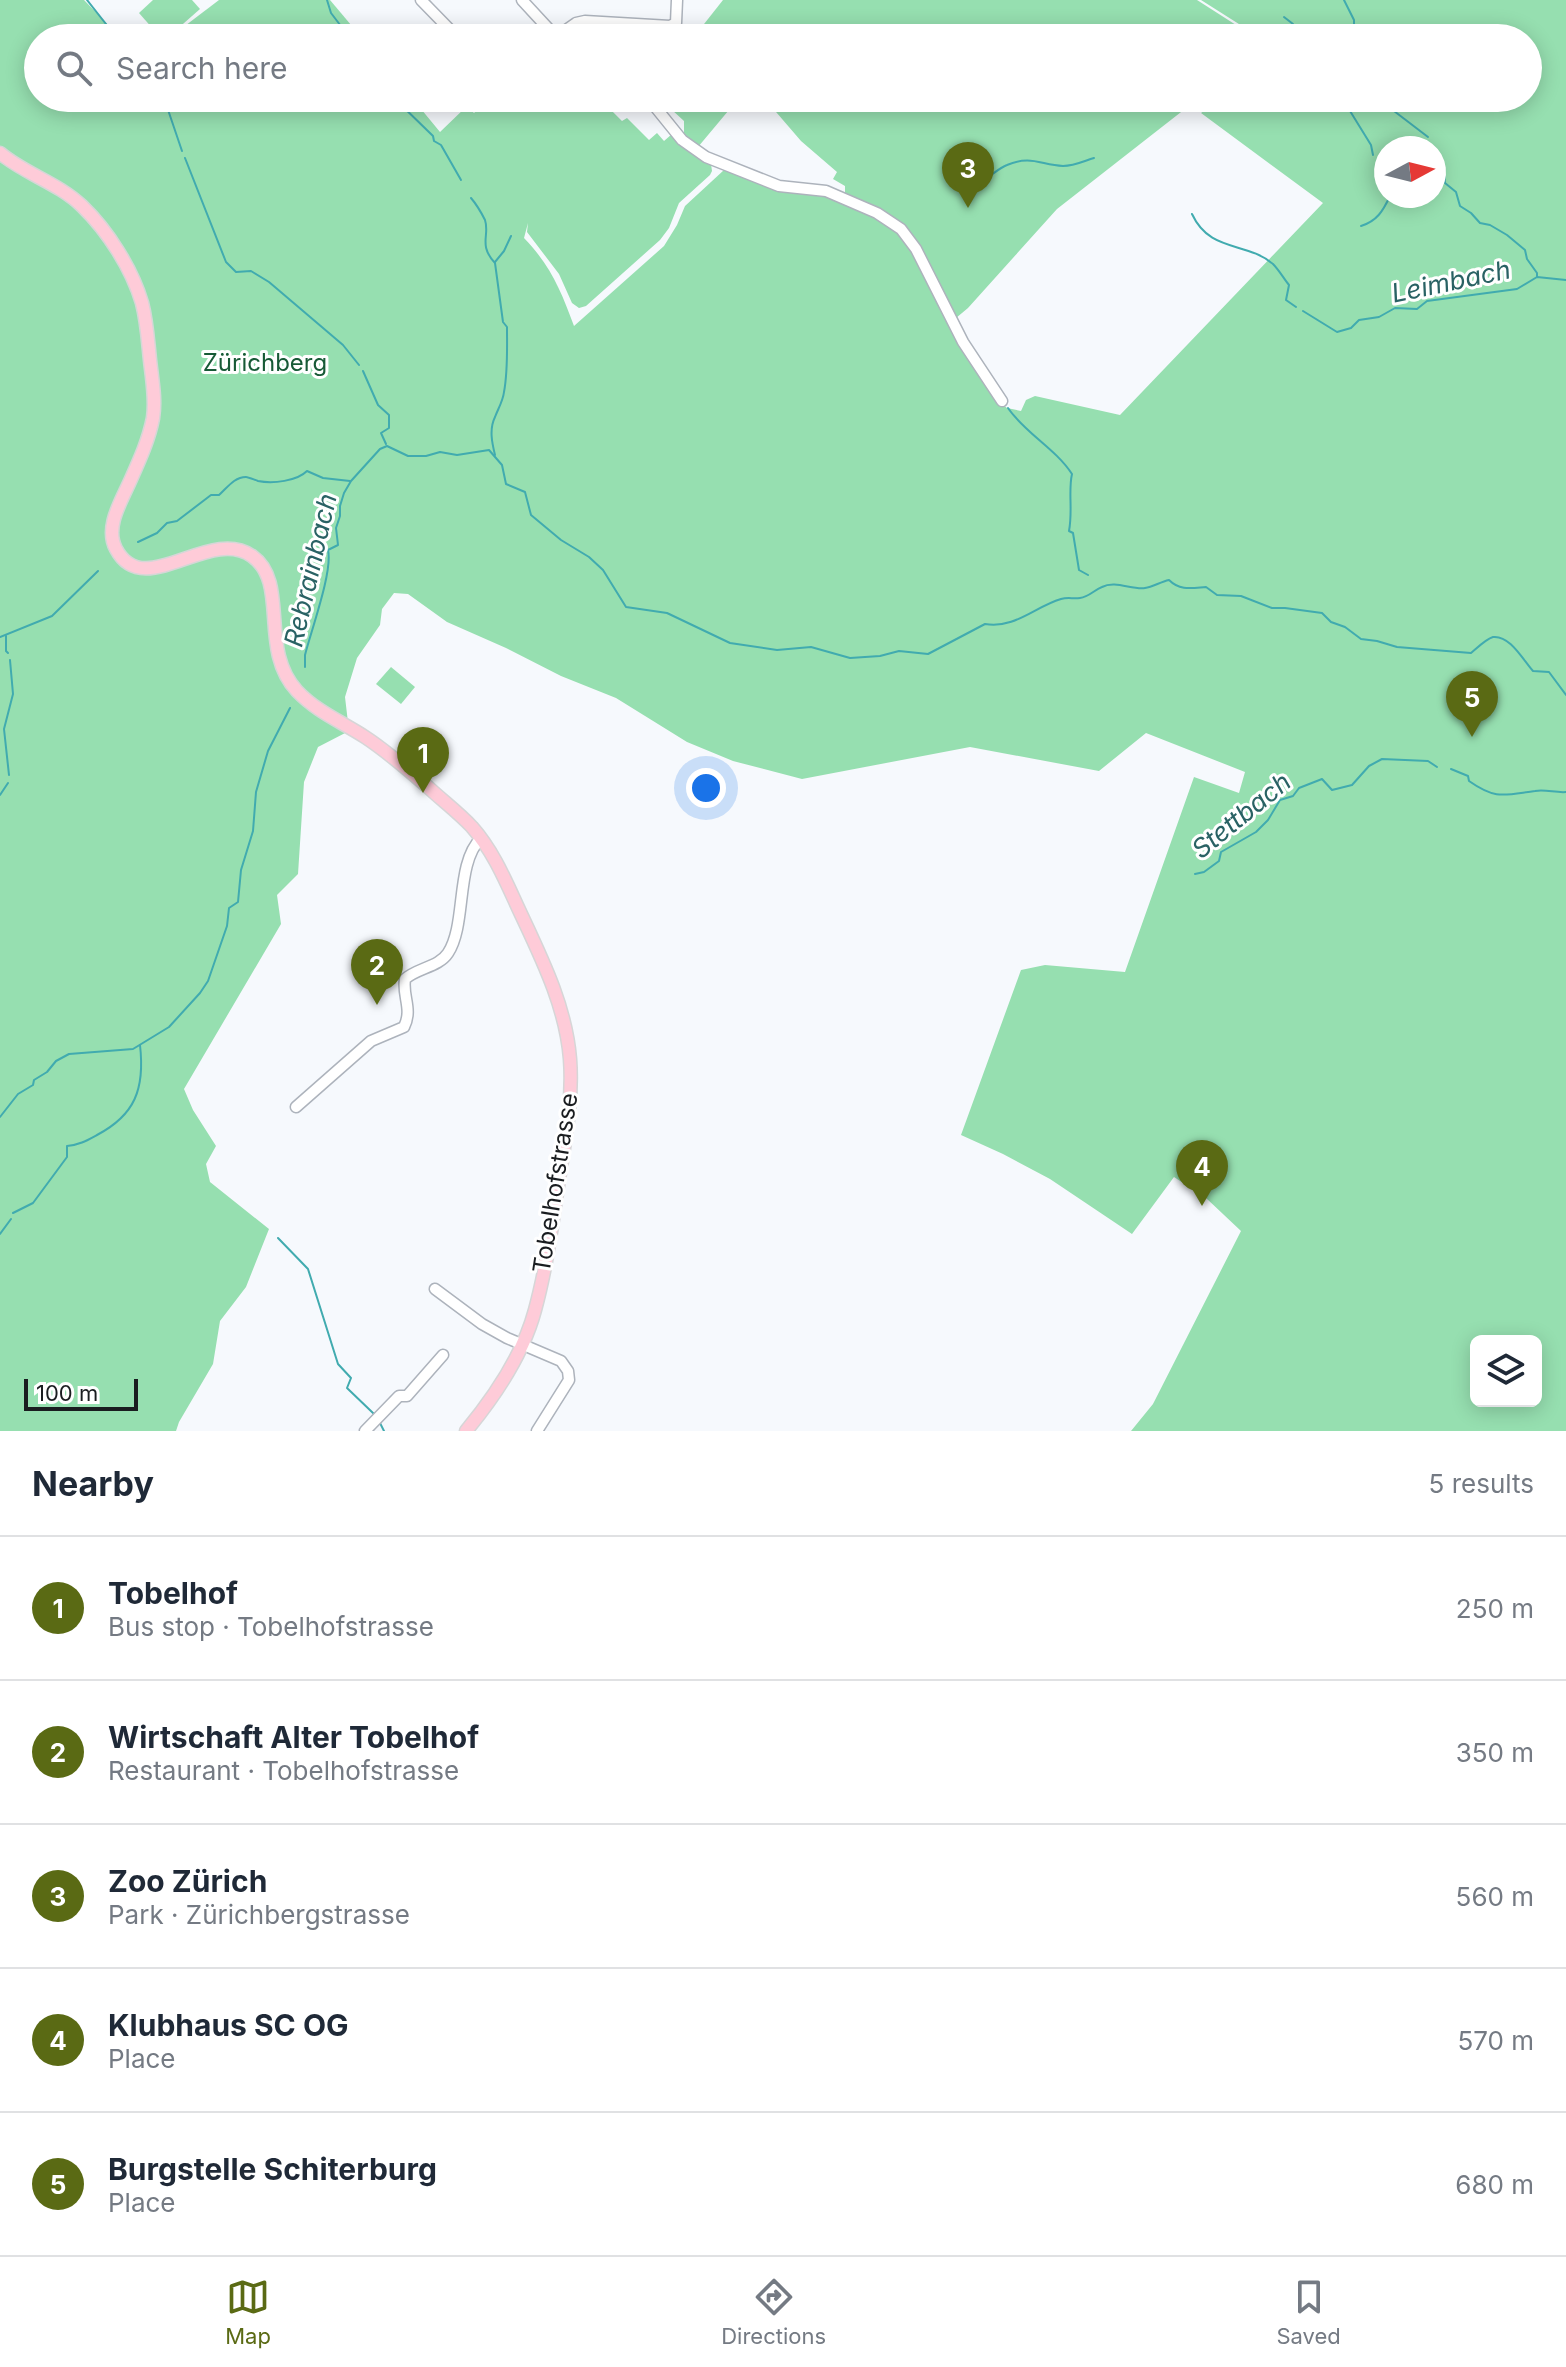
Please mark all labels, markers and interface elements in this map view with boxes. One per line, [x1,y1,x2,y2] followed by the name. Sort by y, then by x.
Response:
[24,24,1542,112] search box
[52,46,96,90] icon: search
[116,50,288,86] text: Search here
[1374,136,1446,208] north arrow
[942,142,994,208] pin: 3
[1389,253,1513,309] water label: Leimbach
[203,348,327,377] park label: Zürichberg
[277,490,343,650] water label: Rebrainbach
[1446,671,1498,737] pin: 5
[397,727,449,793] pin: 1
[1185,766,1297,864] water label: Stettbach
[686,768,726,808] your location
[351,939,403,1005] pin: 2
[526,1091,584,1275] street label: Tobelhofstrasse
[1176,1140,1228,1206] pin: 4
[1470,1335,1542,1407] map controls
[1470,1335,1542,1407] button: layers
[24,1375,138,1411] scale bar
[36,1380,98,1406] text: 100 m
[32,1463,154,1504] text: Nearby
[1429,1468,1534,1499] text: 5 results
[108,1575,238,1611] text: Tobelhof
[52,1593,64,1624] text: 1
[1456,1593,1534,1624] text: 250 m
[108,1611,434,1642] text: Bus stop · Tobelhofstrasse
[108,1719,479,1755] text: Wirtschaft Alter Tobelhof
[50,1737,66,1768] text: 2
[1456,1737,1534,1768] text: 350 m
[108,1755,459,1786] text: Restaurant · Tobelhofstrasse
[108,1863,267,1899] text: Zoo Zürich
[50,1881,66,1912] text: 3
[1456,1881,1534,1912] text: 560 m
[108,1899,410,1930] text: Park · Zürichbergstrasse
[108,2007,349,2043] text: Klubhaus SC OG
[49,2025,67,2056] text: 4
[1457,2025,1534,2056] text: 570 m
[108,2043,176,2074] text: Place
[108,2151,437,2187] text: Burgstelle Schiterburg
[50,2169,66,2200] text: 5
[1455,2169,1534,2200] text: 680 m
[108,2187,176,2218] text: Place
[225,2275,271,2349] tab: Map
[721,2275,826,2349] tab: Directions
[1276,2275,1341,2349] tab: Saved

